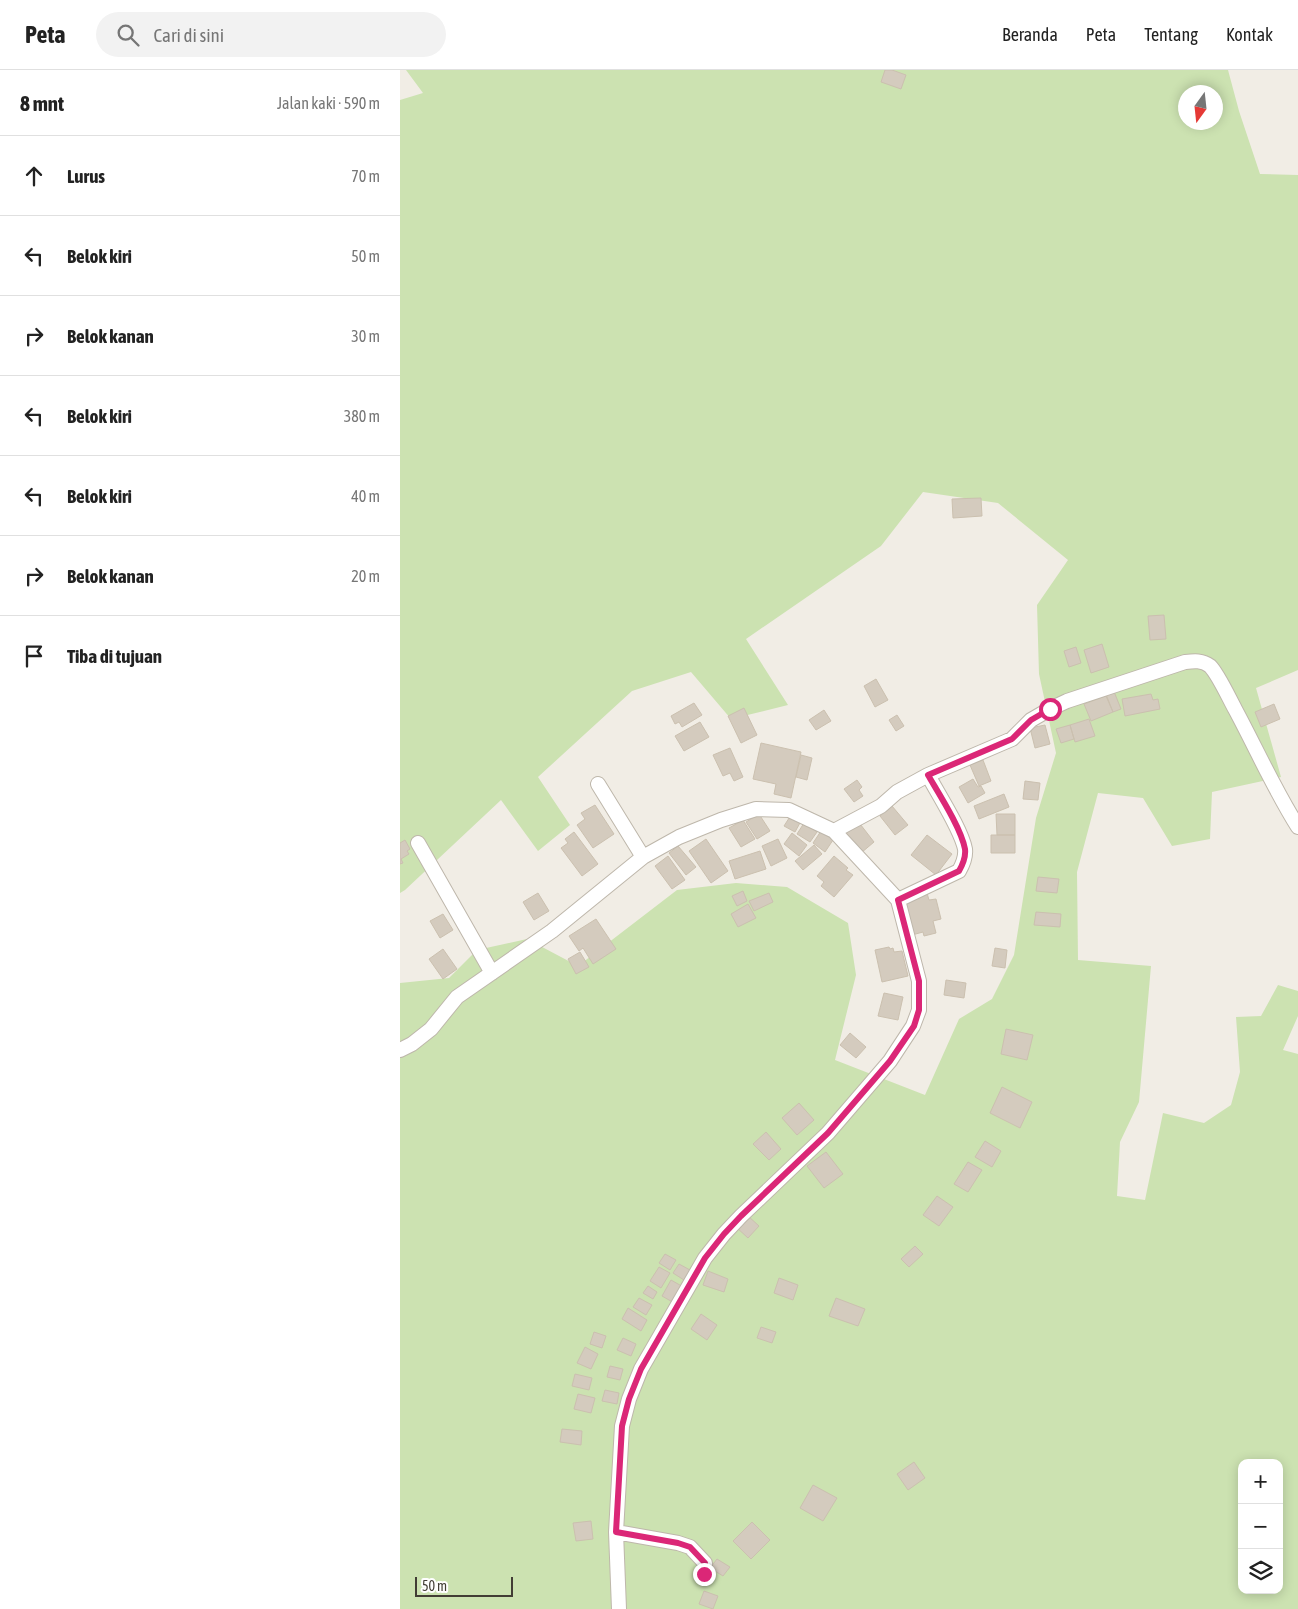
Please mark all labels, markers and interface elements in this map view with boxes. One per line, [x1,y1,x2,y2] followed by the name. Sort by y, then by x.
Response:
[96,12,446,57] search box
[25,21,66,48] text: Peta
[114,21,142,49] icon: search
[154,24,224,46] text: Cari di sini
[1002,24,1058,45] text: Beranda
[1086,24,1116,45] text: Peta
[1144,24,1198,45] text: Tentang
[1226,24,1273,45] text: Kontak
[1178,85,1223,130] north arrow
[20,91,64,115] text: 8 mnt
[277,94,380,112] text: Jalan kaki · 590 m
[20,162,48,190] icon: ahead
[67,165,105,187] text: Lurus
[351,167,380,185] text: 70 m
[20,242,48,270] icon: left
[67,245,132,267] text: Belok kiri
[351,247,380,265] text: 50 m
[20,322,48,350] icon: right
[67,325,154,347] text: Belok kanan
[351,327,380,345] text: 30 m
[20,402,48,430] icon: left
[67,405,132,427] text: Belok kiri
[344,407,380,425] text: 380 m
[20,482,48,510] icon: left
[67,485,132,507] text: Belok kiri
[351,487,380,505] text: 40 m
[20,562,48,590] icon: right
[67,565,154,587] text: Belok kanan
[351,567,380,585] text: 20 m
[20,642,48,670] icon: arrive
[67,645,162,667] text: Tiba di tujuan
[1039,698,1062,721] route start
[1238,1459,1283,1594] map controls
[1238,1459,1283,1504] button: +
[1238,1504,1283,1549] button: −
[1238,1549,1283,1594] button: layers
[693,1563,716,1586] route end
[415,1574,512,1597] scale bar
[422,1578,447,1594] text: 50 m

